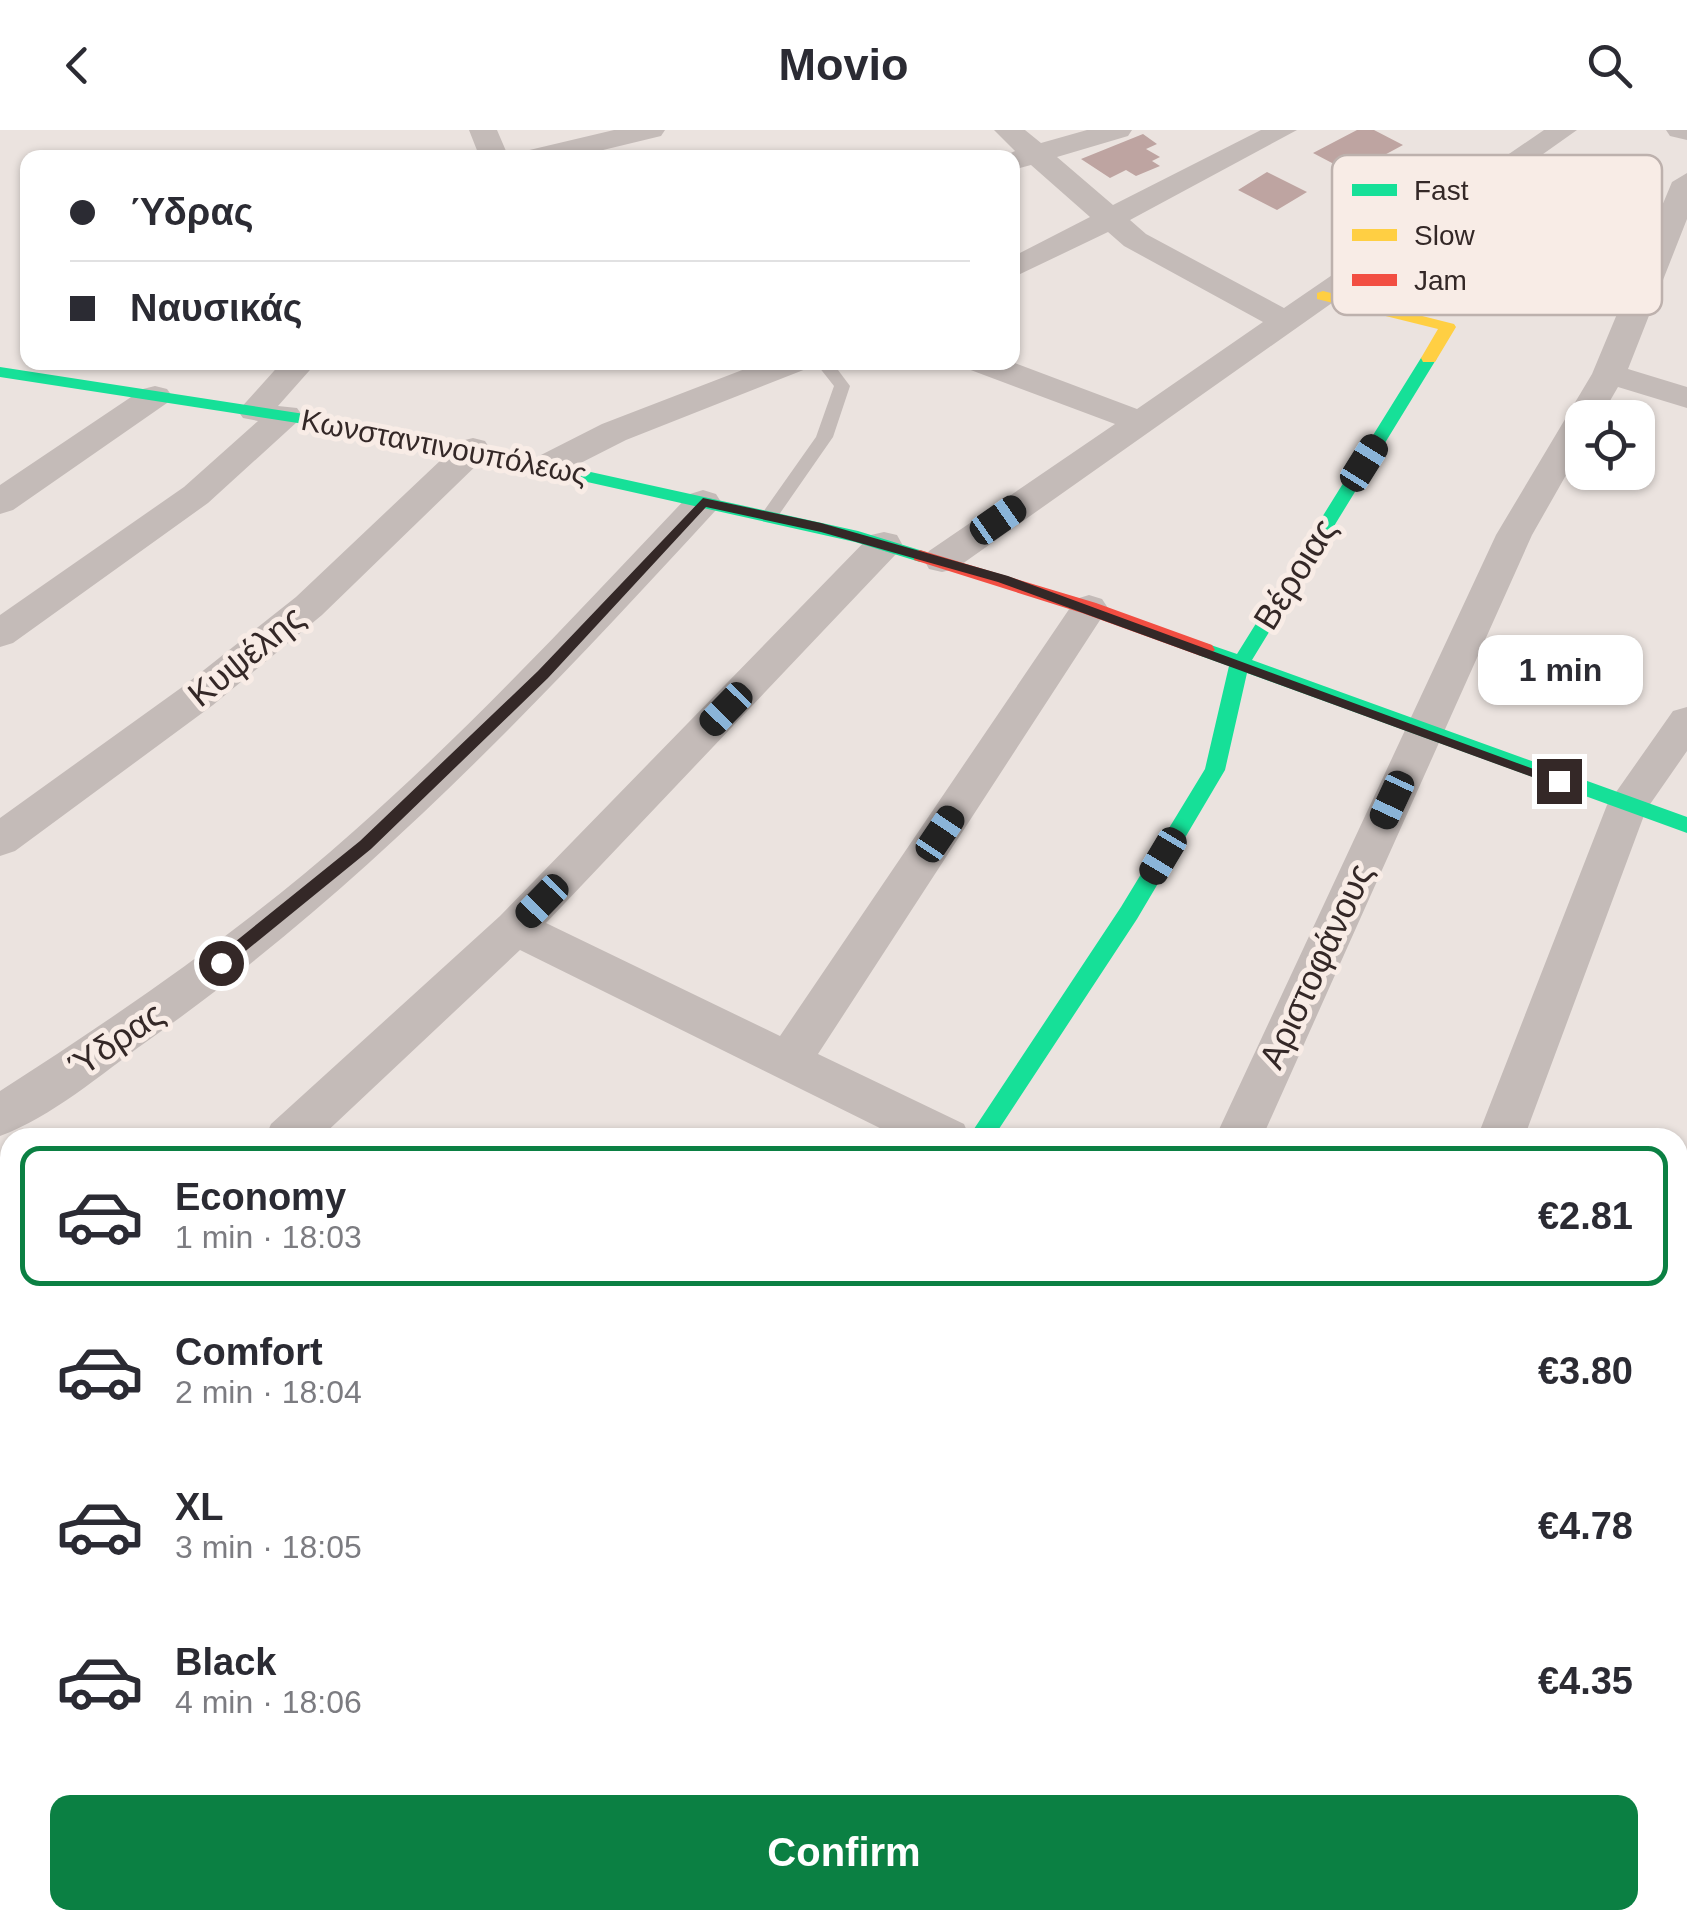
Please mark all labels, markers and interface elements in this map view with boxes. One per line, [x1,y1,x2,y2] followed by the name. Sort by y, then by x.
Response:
[50,38,105,93] icon: back
[1582,38,1637,93] icon: search
[779,39,909,90] text: Movio
[1332,155,1662,315] legend
[1414,175,1469,206] text: Fast
[130,191,254,233] text: Ύδρας
[1414,220,1475,251] text: Slow
[1414,265,1467,296] text: Jam
[130,287,303,329] text: Ναυσικάς
[1565,400,1655,490] map controls
[1565,400,1655,490] button: locate
[299,403,590,490] street label: Κωνσταντινουπόλεως
[1335,430,1393,496] car
[965,491,1031,549] car
[1245,511,1344,636] street label: Βέροιας
[180,597,311,714] street label: Κυψέλης
[1476,636,1642,706] callout: 1 min
[1519,652,1602,688] text: 1 min
[694,677,758,741] car
[1537,759,1582,804] route end
[1366,766,1418,834] car
[911,801,969,867] car
[1135,823,1191,889] car
[1251,857,1380,1074] street label: Αριστοφάνους
[510,869,574,933] car
[199,941,244,986] route start
[61,994,171,1086] street label: Ύδρας
[55,1171,145,1261] icon: car
[175,1176,346,1218] text: Economy
[1538,1195,1633,1237] text: €2.81
[175,1219,362,1255] text: 1 min · 18:03
[55,1326,145,1416] icon: car
[175,1331,323,1373] text: Comfort
[1538,1350,1633,1392] text: €3.80
[175,1374,362,1410] text: 2 min · 18:04
[55,1481,145,1571] icon: car
[175,1486,224,1528] text: XL
[1538,1505,1633,1547] text: €4.78
[175,1529,362,1565] text: 3 min · 18:05
[55,1636,145,1726] icon: car
[175,1641,276,1683] text: Black
[1538,1660,1633,1702] text: €4.35
[175,1684,362,1720] text: 4 min · 18:06
[50,1795,1638,1910] button: Confirm

